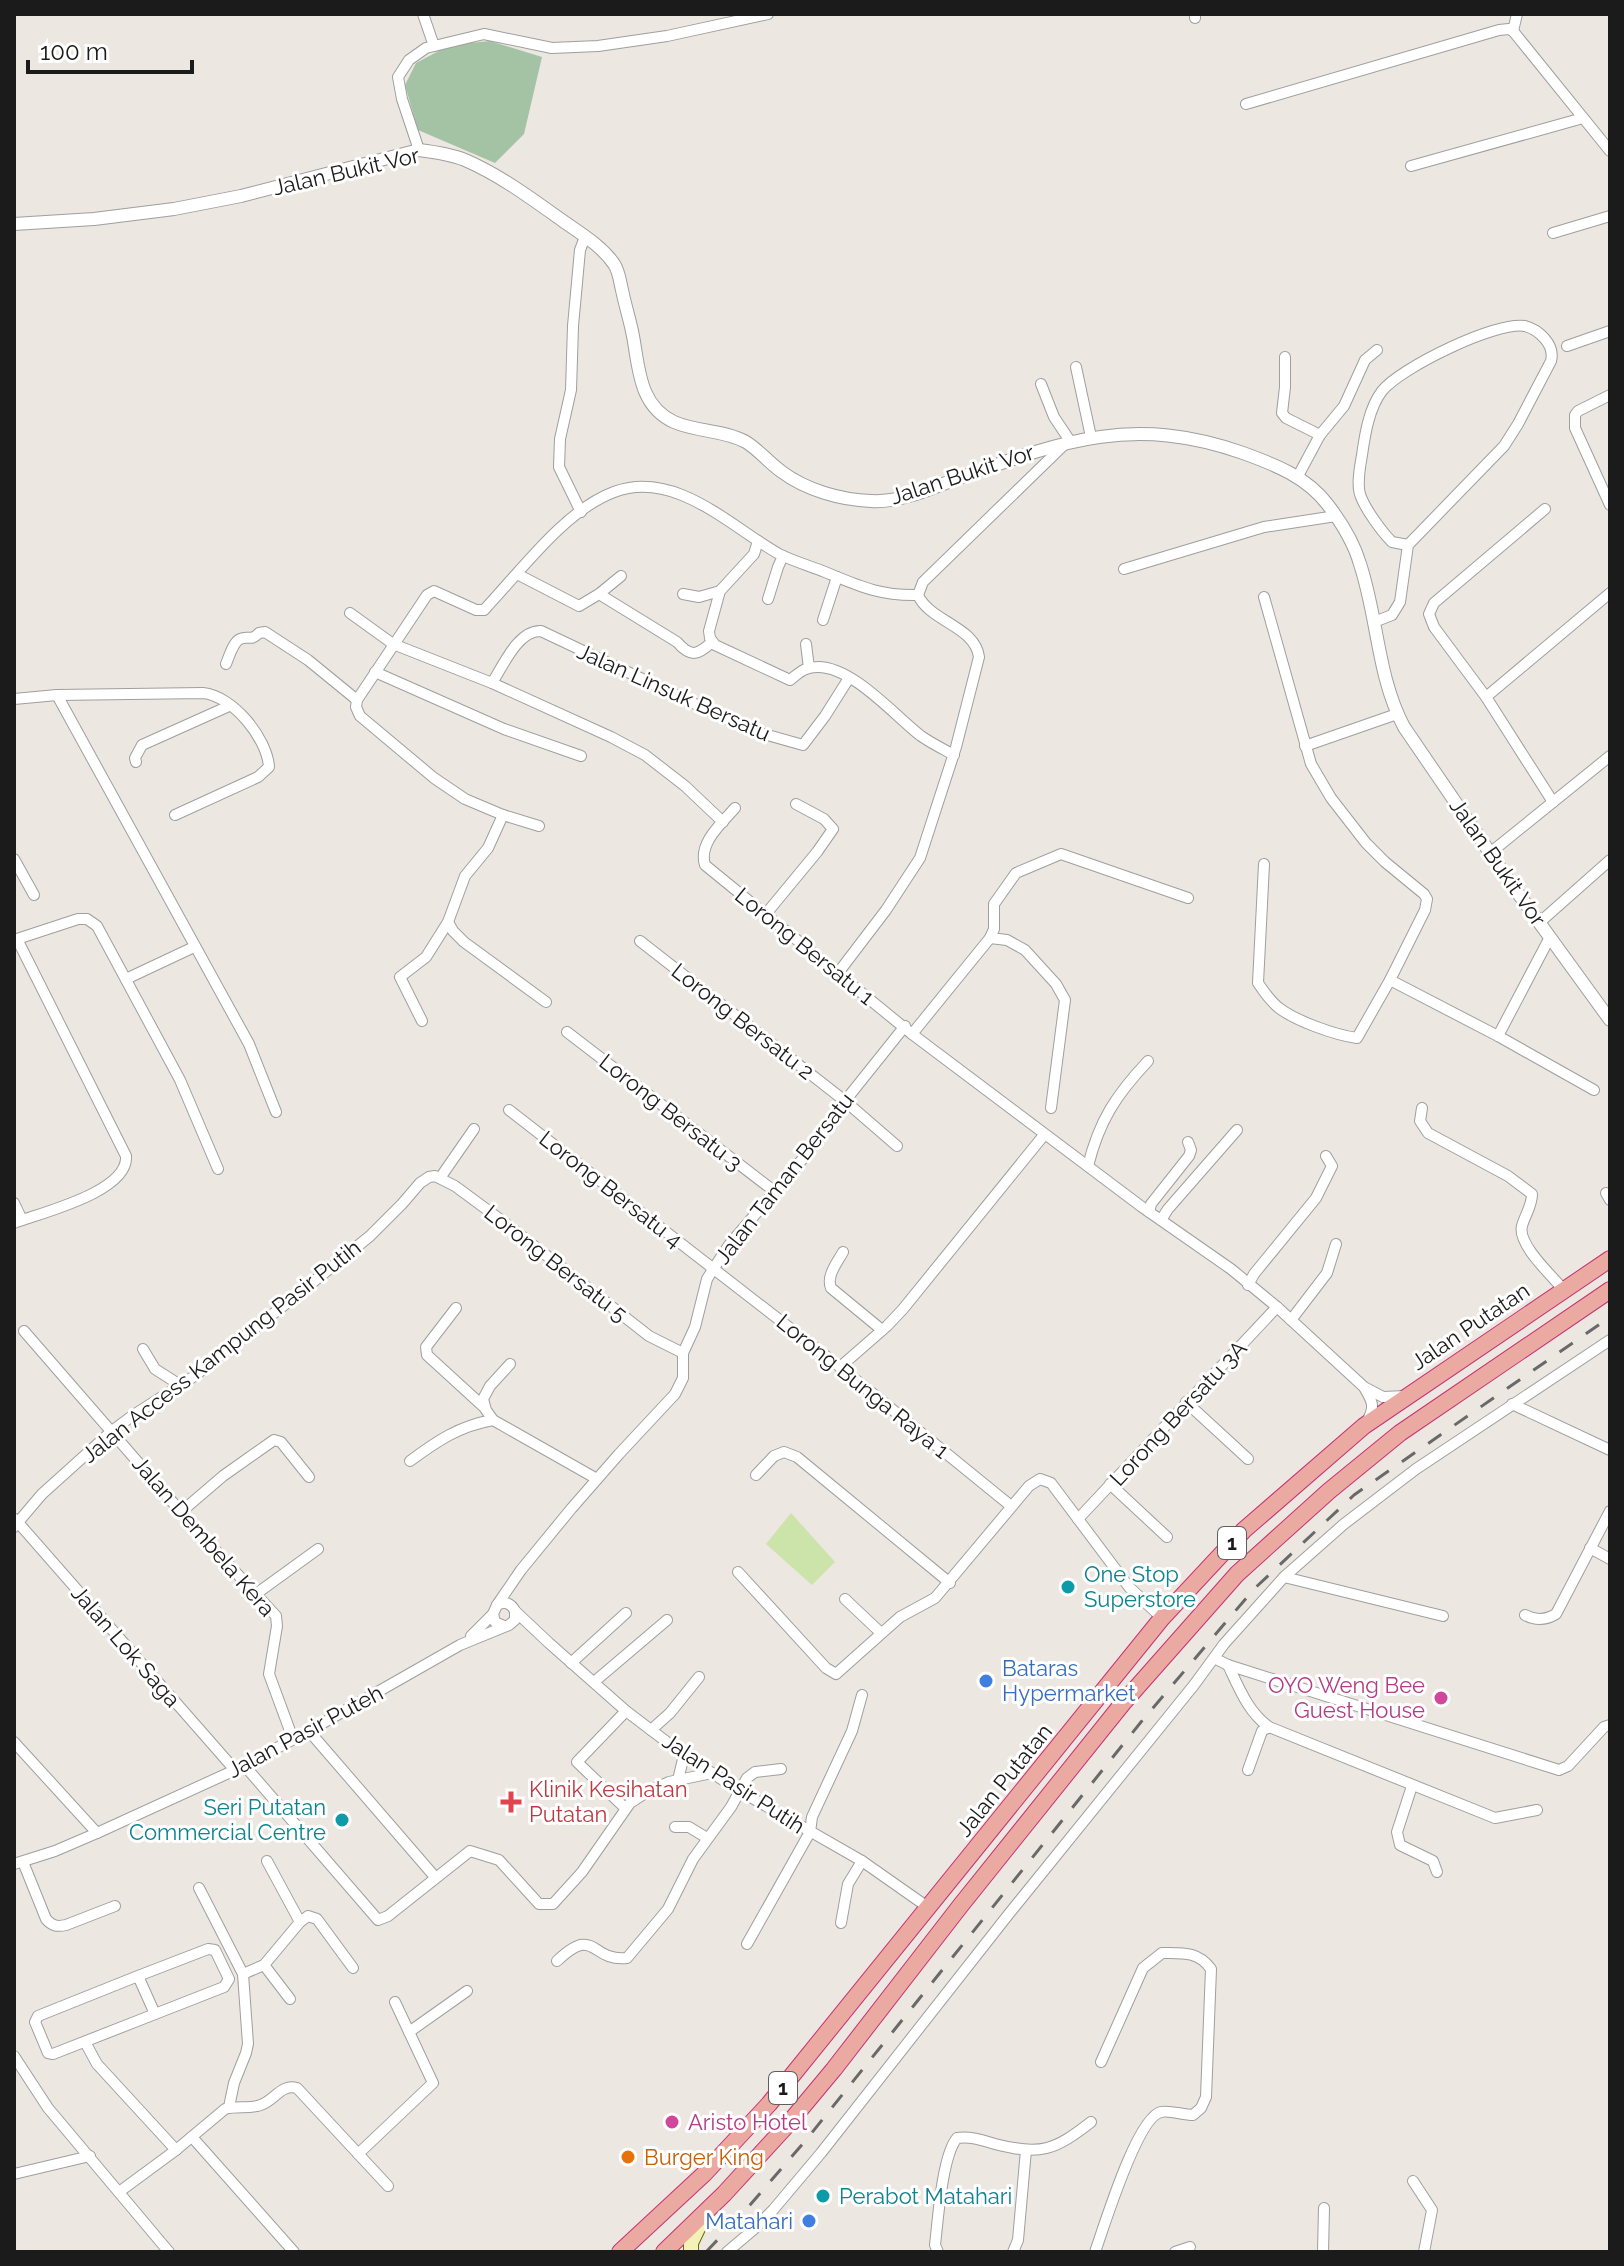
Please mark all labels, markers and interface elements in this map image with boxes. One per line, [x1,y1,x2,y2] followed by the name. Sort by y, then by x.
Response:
[28,24,192,74] scale bar
[40,37,108,66] text: 100 m
[270,141,422,200] street label: Jalan Bukit Vor
[887,438,1037,509] street label: Jalan Bukit Vor
[573,638,775,746] street label: Jalan Linsuk Bersatu
[1444,793,1552,931] street label: Jalan Bukit Vor
[730,882,880,1010] street label: Lorong Bersatu 1
[667,957,819,1085] street label: Lorong Bersatu 2
[595,1048,747,1176] street label: Lorong Bersatu 3
[709,1087,859,1269] street label: Jalan Taman Bersatu
[534,1125,688,1253] street label: Lorong Bersatu 4
[479,1199,633,1327] street label: Lorong Bersatu 5
[76,1234,366,1468] street label: Jalan Access Kampung Pasir Putih
[1406,1277,1534,1375] street label: Jalan Putatan
[772,1308,954,1464] street label: Lorong Bunga Raya 1
[1104,1335,1252,1491] street label: Lorong Bersatu 3A
[127,1451,281,1621] street label: Jalan Dembela Kera
[1218,1527,1246,1559] road number: 1
[1084,1561,1196,1612] place label: One Stop Superstore
[1059,1578,1077,1596] marker: One Stop Superstore
[66,1580,186,1712] street label: Jalan Lok Saga
[1002,1655,1136,1706] place label: Bataras Hypermarket
[977,1672,995,1690] marker: Bataras Hypermarket
[1268,1672,1425,1723] place label: OYO Weng Bee Guest House
[223,1679,387,1783] street label: Jalan Pasir Puteh
[1432,1689,1450,1707] marker: OYO Weng Bee Guest House
[951,1719,1057,1841] street label: Jalan Putatan
[658,1727,810,1839] street label: Jalan Pasir Putih
[529,1776,688,1827] place label: Klinik Kesihatan Putatan
[500,1791,522,1813] marker: Klinik Kesihatan Putatan
[129,1794,326,1845] place label: Seri Putatan Commercial Centre
[333,1811,351,1829] marker: Seri Putatan Commercial Centre
[769,2072,797,2104] road number: 1
[688,2109,807,2135] place label: Aristo Hotel
[663,2113,681,2131] marker: Aristo Hotel
[644,2144,764,2170] place label: Burger King
[619,2148,637,2166] marker: Burger King
[839,2183,1012,2209] place label: Perabot Matahari
[814,2187,832,2205] marker: Perabot Matahari
[705,2208,793,2234] place label: Matahari
[800,2212,818,2230] marker: Matahari

